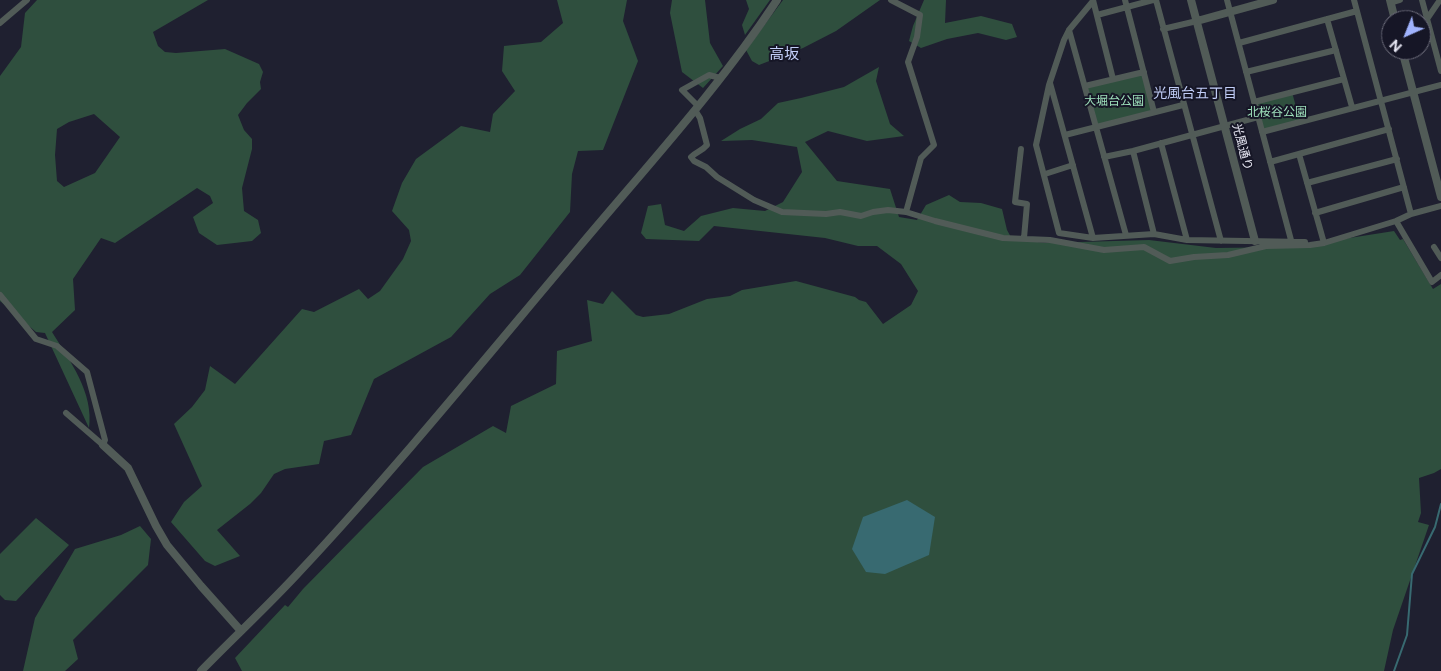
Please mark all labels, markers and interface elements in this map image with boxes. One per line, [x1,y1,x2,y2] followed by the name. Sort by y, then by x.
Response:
[1381,10,1431,60] north arrow
[1386,36,1406,55] text: N
[769,46,799,64] district label: 高坂
[1153,86,1237,102] district label: 光風台五丁目
[1084,94,1144,108] park label: 大堀台公園
[1247,105,1307,119] park label: 北桜谷公園
[1229,122,1255,172] street label: 光風通り

